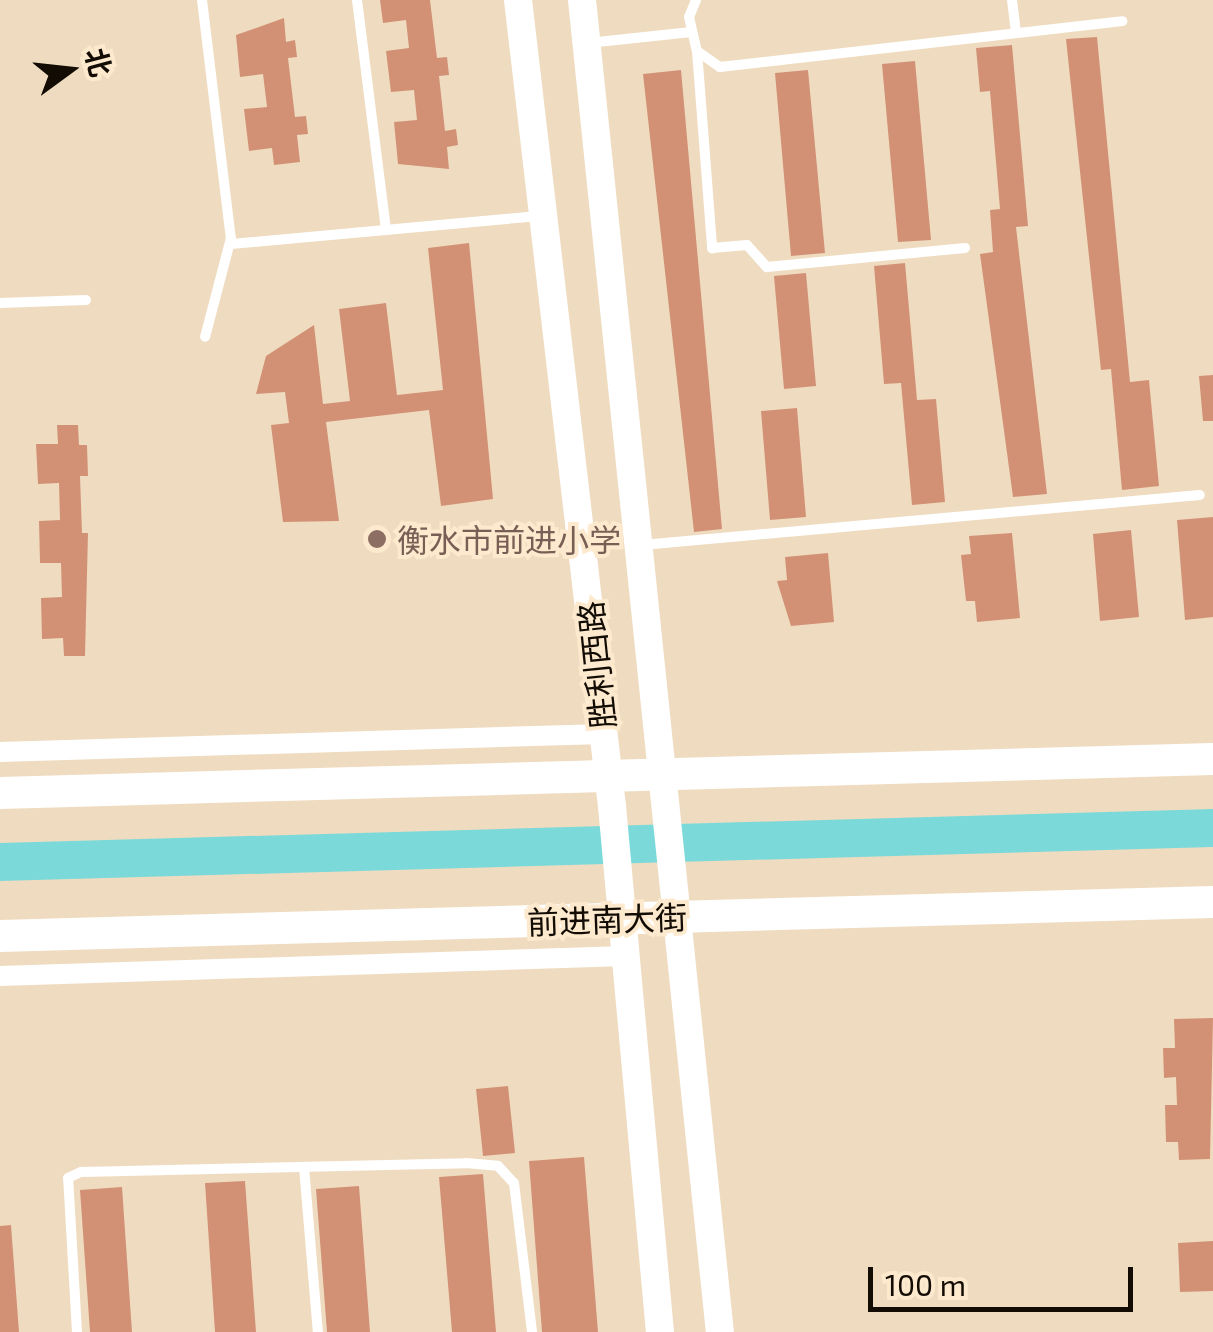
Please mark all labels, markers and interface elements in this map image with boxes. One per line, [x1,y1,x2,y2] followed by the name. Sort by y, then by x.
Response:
[20,20,120,120] north arrow
[79,44,119,80] text: 北
[397,520,621,558] place label: 衡水市前进小学
[366,528,388,550] marker: 衡水市前进小学
[570,599,622,731] street label: 胜利西路
[526,897,688,941] street label: 前进南大街
[873,1247,1138,1309] scale bar
[885,1266,966,1302] text: 100 m

